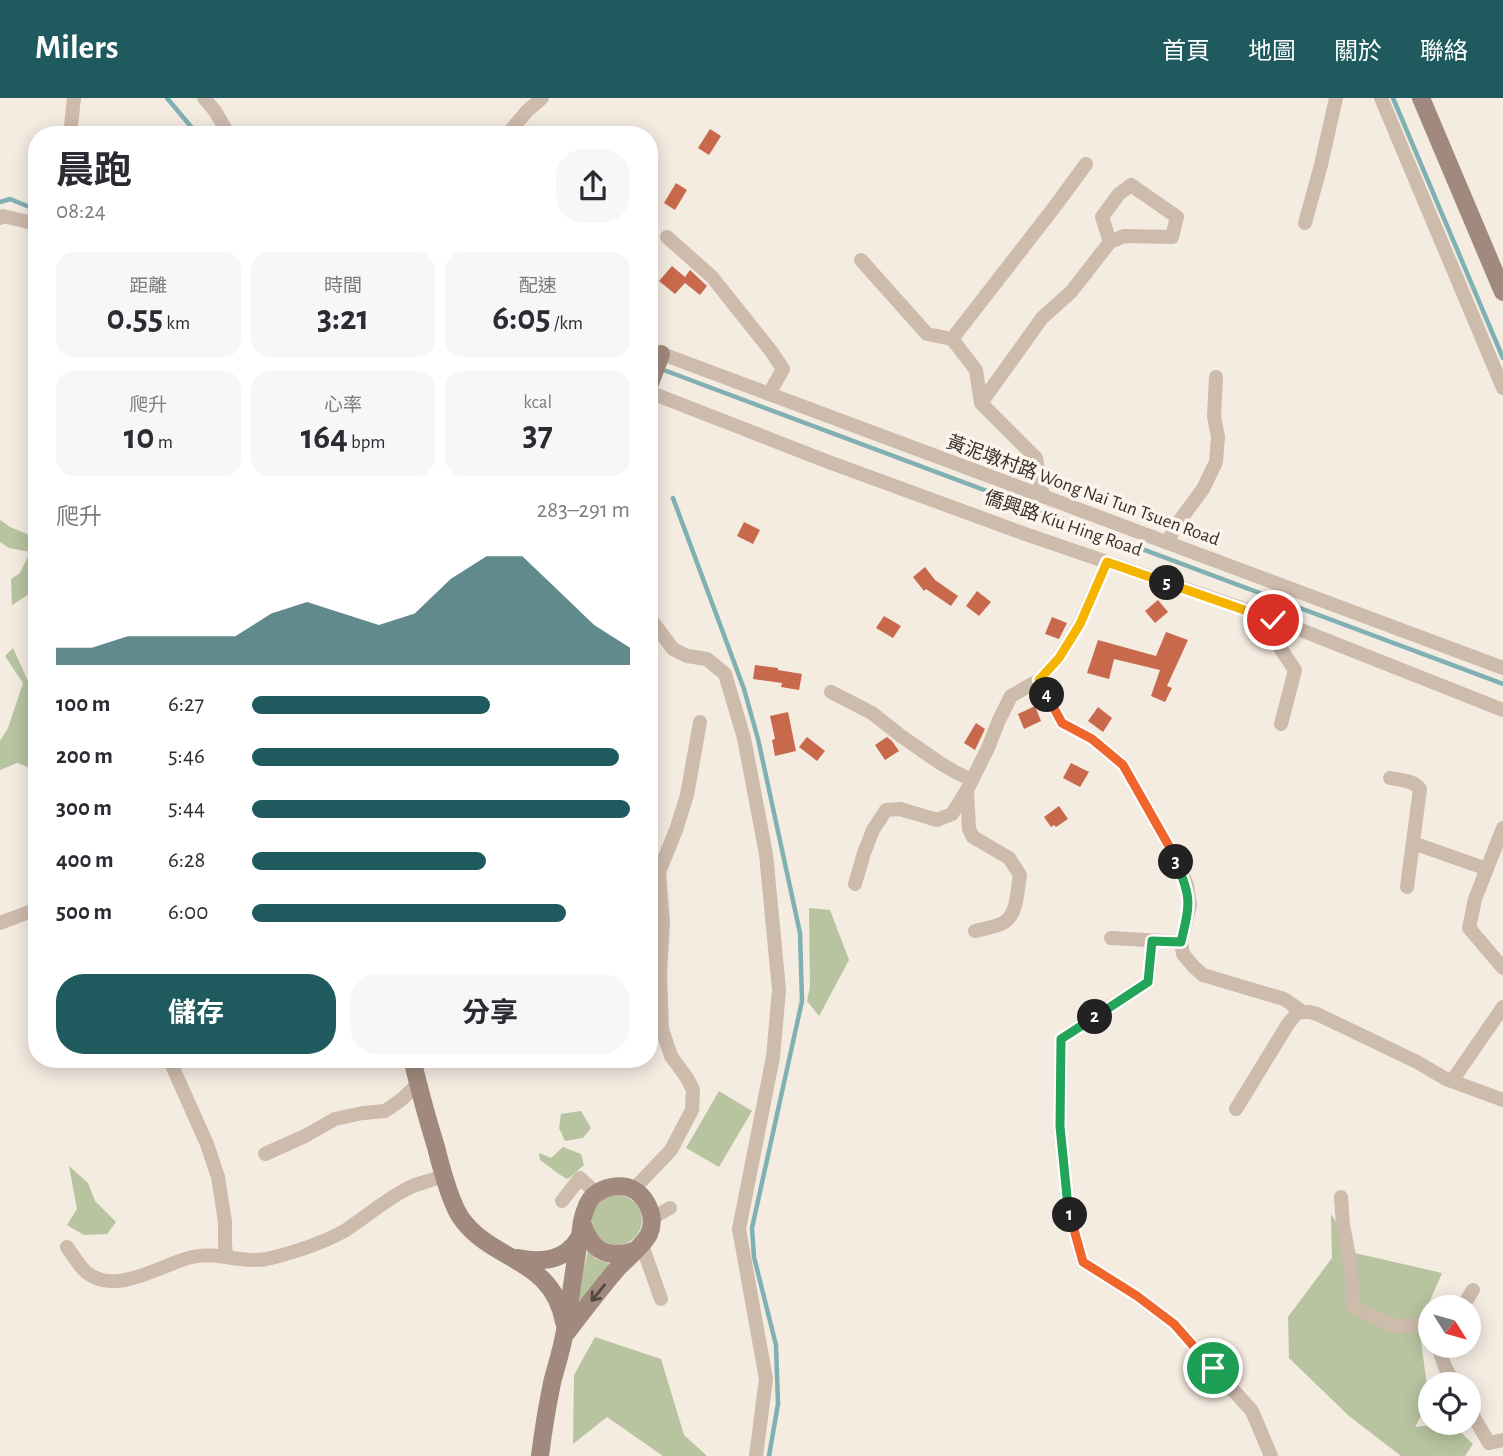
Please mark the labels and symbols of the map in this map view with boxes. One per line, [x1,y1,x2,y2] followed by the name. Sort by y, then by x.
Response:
[944,432,1223,549] street label: 黃泥墩村路 Wong Nai Tun Tsuen Road
[982,486,1145,560] street label: 僑興路 Kiu Hing Road
[1150,566,1184,601] pin: 5
[1243,590,1303,650] pin
[1030,678,1064,712] pin: 4
[1158,844,1194,880] pin: 3
[1078,1000,1112,1034] pin: 2
[1052,1198,1088,1232] pin: 1
[590,1283,605,1301] one-way arrow
[1418,1295,1480,1358] north arrow
[1183,1338,1243,1398] pin

